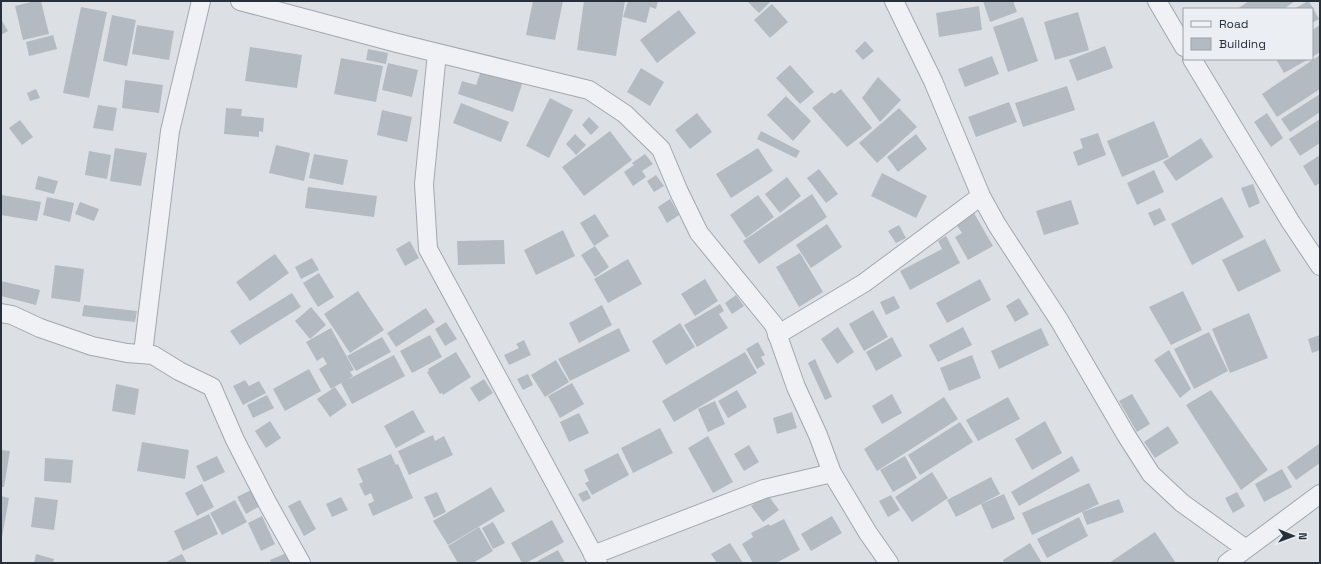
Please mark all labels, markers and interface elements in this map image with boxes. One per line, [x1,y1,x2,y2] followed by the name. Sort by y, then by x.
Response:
[1183,8,1313,60] legend
[1219,16,1248,32] text: Road
[1219,36,1266,52] text: Building
[1273,516,1313,556] north arrow
[1296,532,1310,540] text: N

